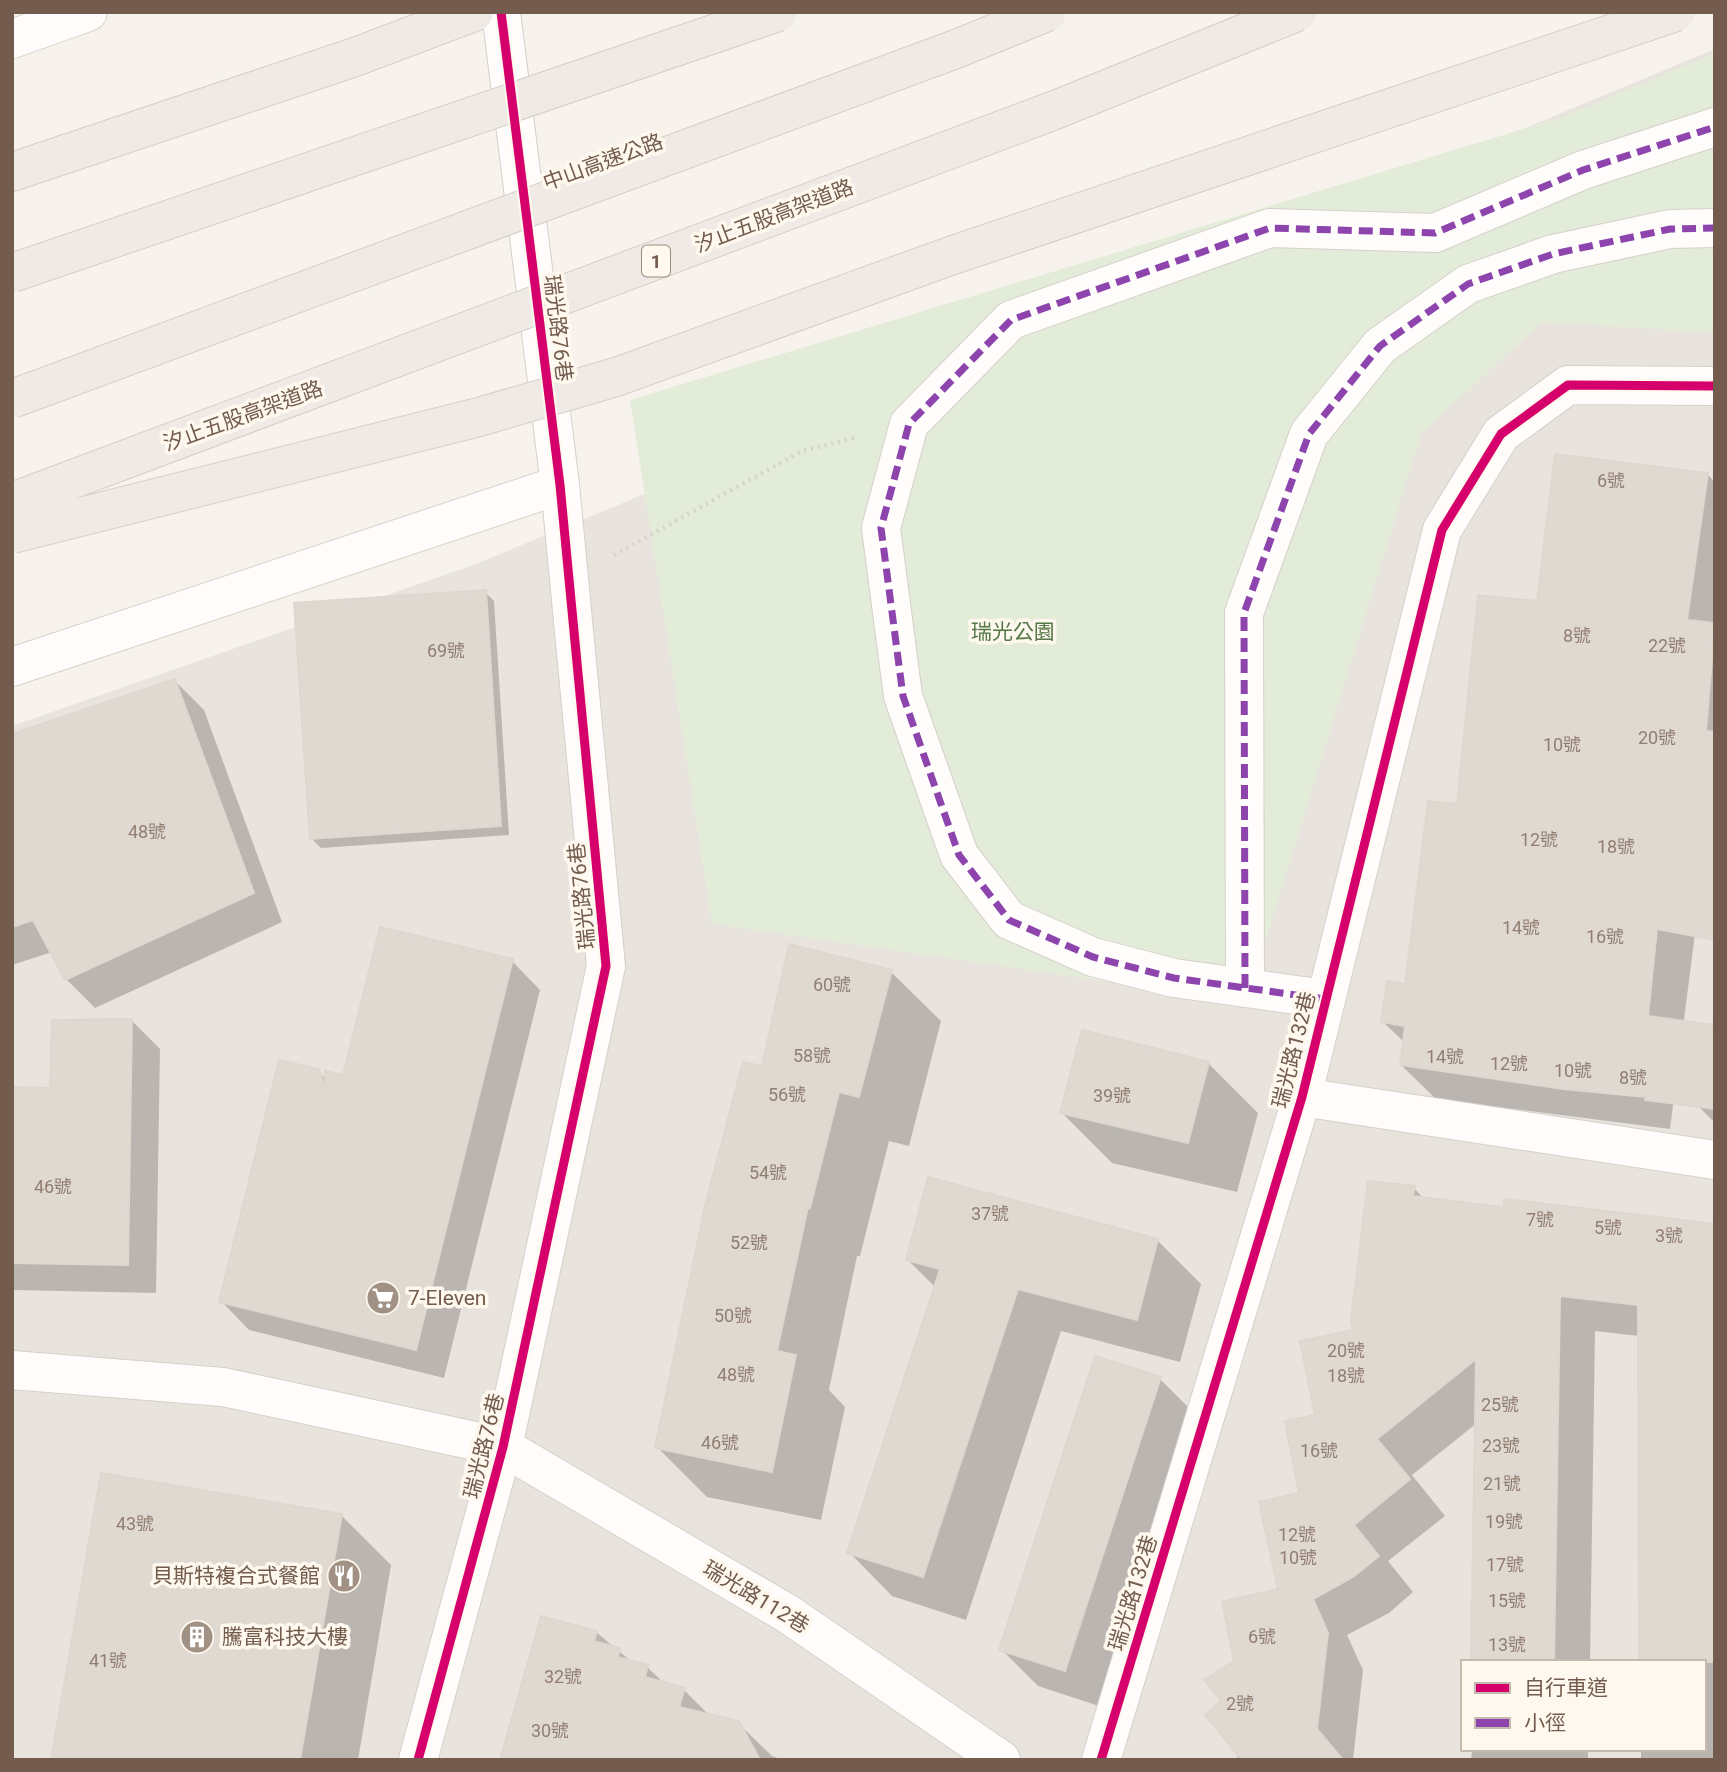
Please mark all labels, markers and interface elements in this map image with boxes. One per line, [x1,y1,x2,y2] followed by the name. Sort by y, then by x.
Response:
[540,129,666,195] street label: 中山高速公路
[691,175,857,257] street label: 汐止五股高架道路
[642,246,670,276] road number: 1
[540,273,576,383] street label: 瑞光路76巷
[160,376,326,456] street label: 汐止五股高架道路
[1597,470,1625,491] house number: 6號
[971,620,1055,644] park label: 瑞光公園
[1563,625,1591,646] house number: 8號
[1648,635,1686,656] house number: 22號
[427,640,465,661] house number: 69號
[1638,727,1676,748] house number: 20號
[1543,734,1581,755] house number: 10號
[128,821,166,842] house number: 48號
[1520,829,1558,850] house number: 12號
[1597,836,1635,857] house number: 18號
[564,841,600,951] street label: 瑞光路76巷
[1502,917,1540,938] house number: 14號
[1586,926,1624,947] house number: 16號
[813,974,851,995] house number: 60號
[1268,989,1320,1111] street label: 瑞光路132巷
[793,1045,831,1066] house number: 58號
[1426,1046,1464,1067] house number: 14號
[1490,1053,1528,1074] house number: 12號
[1554,1060,1592,1081] house number: 10號
[1619,1067,1647,1088] house number: 8號
[768,1084,806,1105] house number: 56號
[1093,1085,1131,1106] house number: 39號
[749,1162,787,1183] house number: 54號
[34,1176,72,1197] house number: 46號
[971,1203,1009,1224] house number: 37號
[1526,1209,1554,1230] house number: 7號
[1594,1217,1622,1238] house number: 5號
[1655,1225,1683,1246] house number: 3號
[730,1232,768,1253] house number: 52號
[364,1279,402,1317] supermarket icon: 7-Eleven
[408,1286,486,1310] place label: 7-Eleven
[714,1305,752,1326] house number: 50號
[1327,1340,1365,1361] house number: 20號
[717,1364,755,1385] house number: 48號
[1327,1365,1365,1386] house number: 18號
[459,1391,509,1501] street label: 瑞光路76巷
[1481,1394,1519,1415] house number: 25號
[701,1432,739,1453] house number: 46號
[1482,1435,1520,1456] house number: 23號
[1300,1440,1338,1461] house number: 16號
[1483,1473,1521,1494] house number: 21號
[1485,1511,1523,1532] house number: 19號
[116,1513,154,1534] house number: 43號
[1278,1524,1316,1545] house number: 12號
[1104,1532,1162,1654] street label: 瑞光路132巷
[1279,1547,1317,1568] house number: 10號
[1486,1554,1524,1575] house number: 17號
[699,1556,813,1638] street label: 瑞光路112巷
[325,1557,363,1595] restaurant icon: 貝斯特複合式餐館
[152,1564,320,1588] place label: 貝斯特複合式餐館
[1488,1590,1526,1611] house number: 15號
[178,1618,216,1656] building icon: 騰富科技大樓
[222,1625,348,1649] place label: 騰富科技大樓
[1248,1626,1276,1647] house number: 6號
[1488,1634,1526,1655] house number: 13號
[89,1650,127,1671] house number: 41號
[1461,1660,1706,1751] legend
[544,1666,582,1687] house number: 32號
[1524,1676,1608,1700] text: 自行車道
[1226,1693,1254,1714] house number: 2號
[1524,1711,1566,1735] text: 小徑
[531,1720,569,1741] house number: 30號

